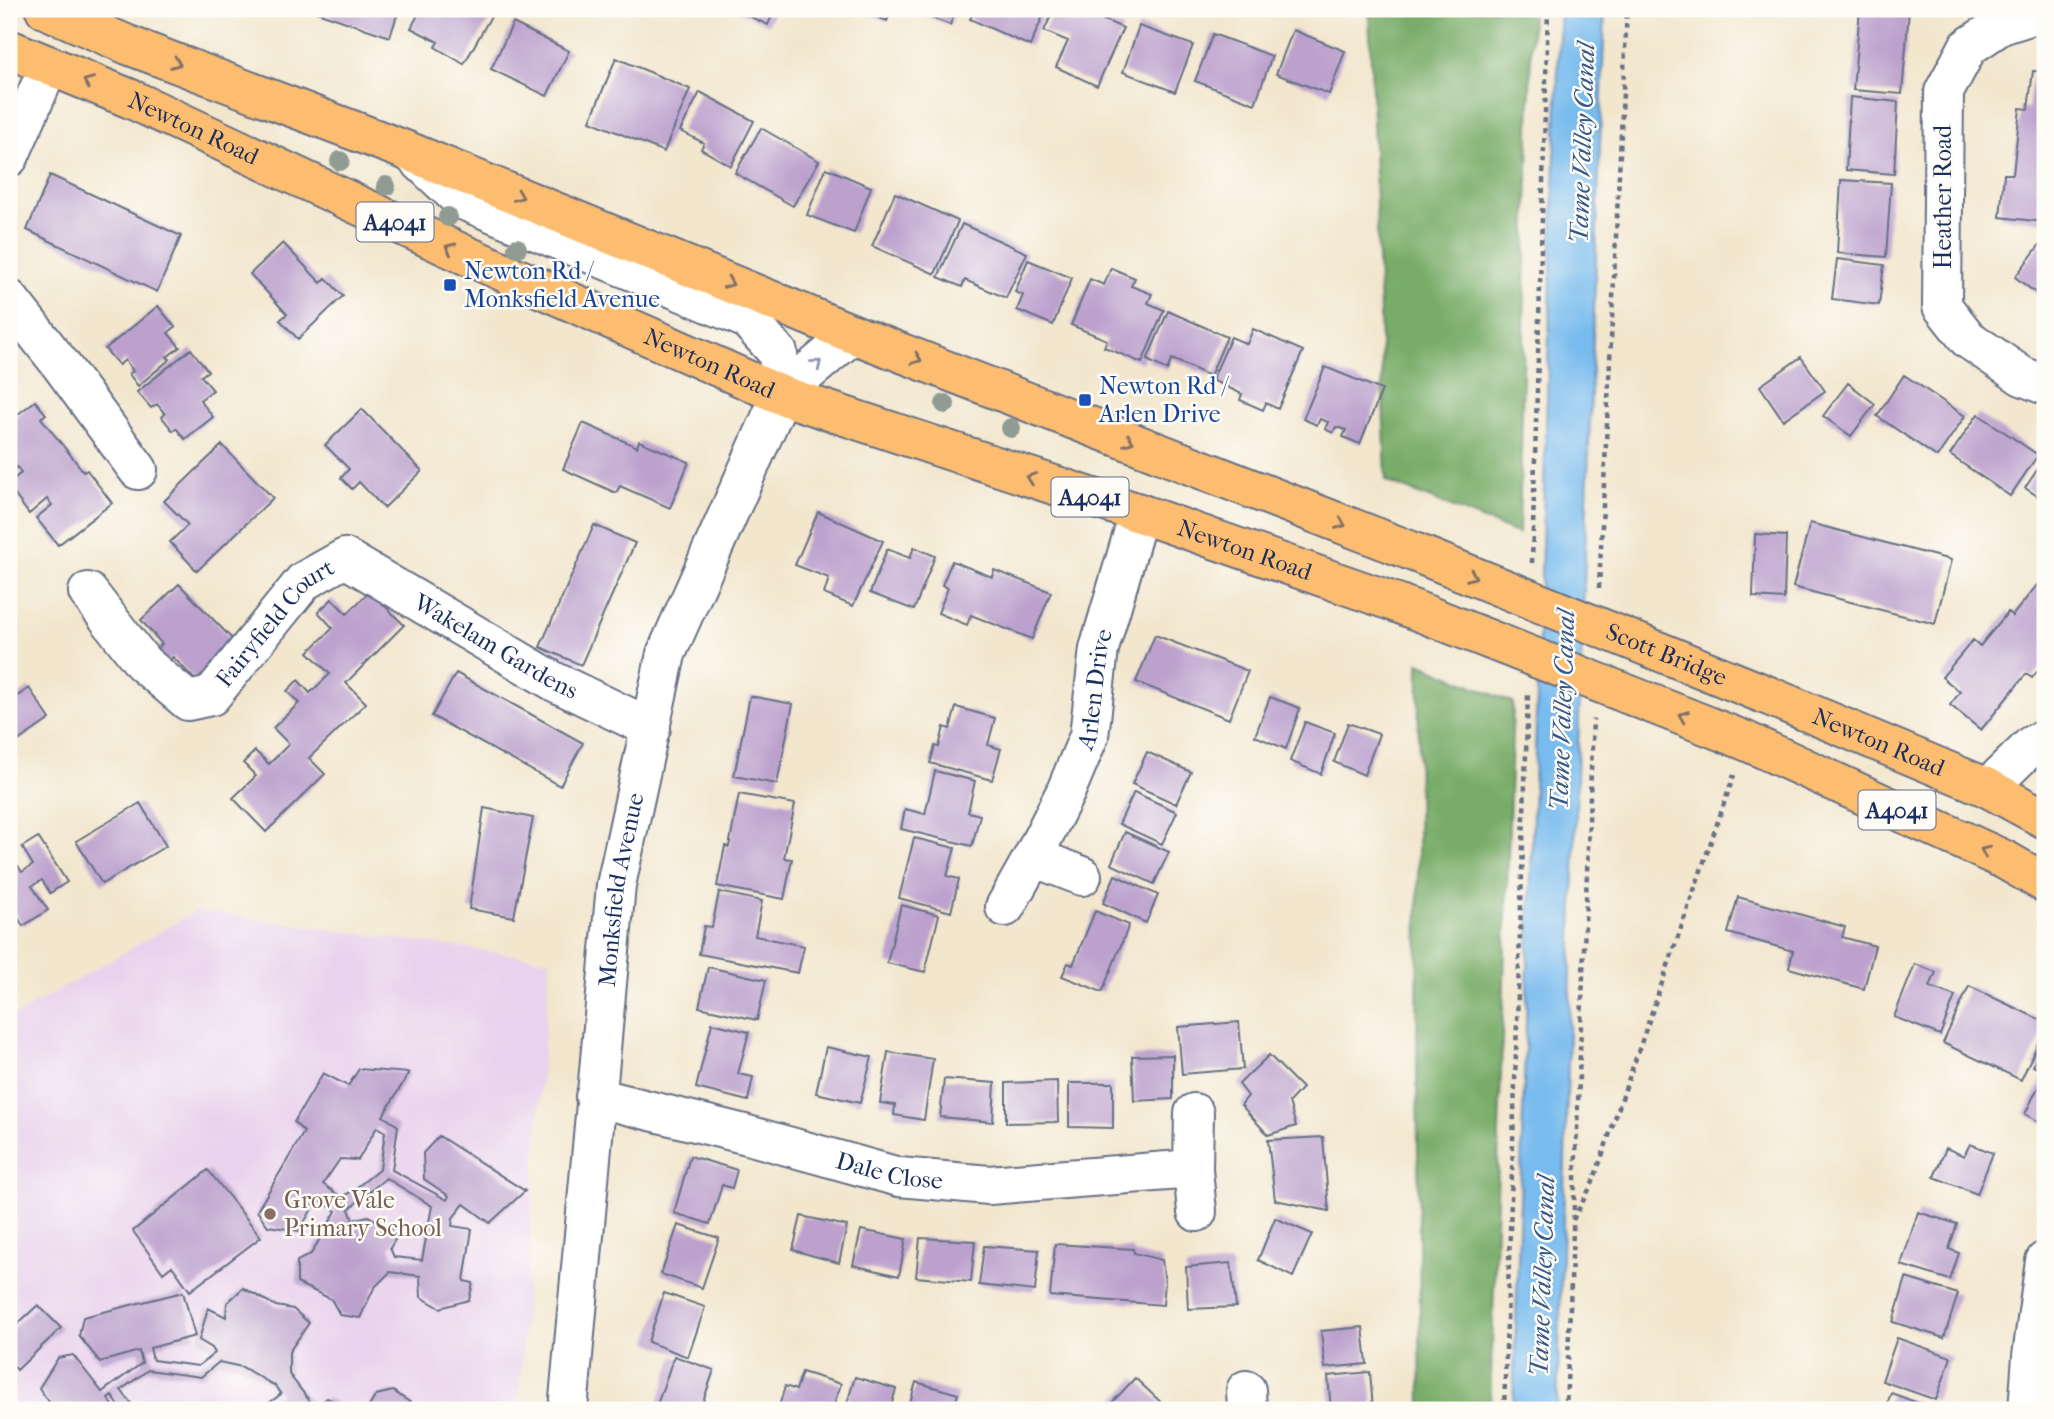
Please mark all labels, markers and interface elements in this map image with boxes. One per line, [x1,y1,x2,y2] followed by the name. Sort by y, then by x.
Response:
[1564,39,1602,244] water label: Tame Valley Canal
[169,55,182,69] one-way arrow
[82,76,94,90] one-way arrow
[124,86,264,171] street label: Newton Road
[1929,124,1957,269] street label: Heather Road
[512,188,524,202] one-way arrow
[356,202,434,242] road number: A4041
[445,242,457,256] one-way arrow
[464,257,660,313] place label: Newton Rd / Monksfield Avenue
[722,275,734,289] one-way arrow
[442,277,458,293] marker: Newton Rd / Monksfield Avenue
[640,322,780,405] street label: Newton Road
[910,350,922,364] one-way arrow
[809,360,822,372] one-way arrow
[1098,372,1229,428] place label: Newton Rd / Arlen Drive
[1077,392,1093,408] marker: Newton Rd / Arlen Drive
[1122,433,1134,447] one-way arrow
[1025,471,1037,486] one-way arrow
[1052,477,1128,516] road number: A4041
[1174,514,1317,587] street label: Newton Road
[1334,515,1346,529] one-way arrow
[210,553,339,693] street label: Fairyfield Court
[1466,567,1478,581] one-way arrow
[408,587,583,705] street label: Wakelam Gardens
[1544,606,1582,811] water label: Tame Valley Canal
[1602,617,1731,692] street label: Scott Bridge
[1070,625,1118,755] street label: Arlen Drive
[1809,702,1950,783] street label: Newton Road
[1677,710,1689,724] one-way arrow
[593,790,650,988] street label: Monksfield Avenue
[1858,790,1936,830] road number: A4041
[1980,845,1992,859] one-way arrow
[833,1146,944,1195] street label: Dale Close
[1524,1172,1562,1377] water label: Tame Valley Canal
[284,1186,442,1242] place label: Grove Vale Primary School
[262,1206,278,1222] marker: Grove Vale Primary School

